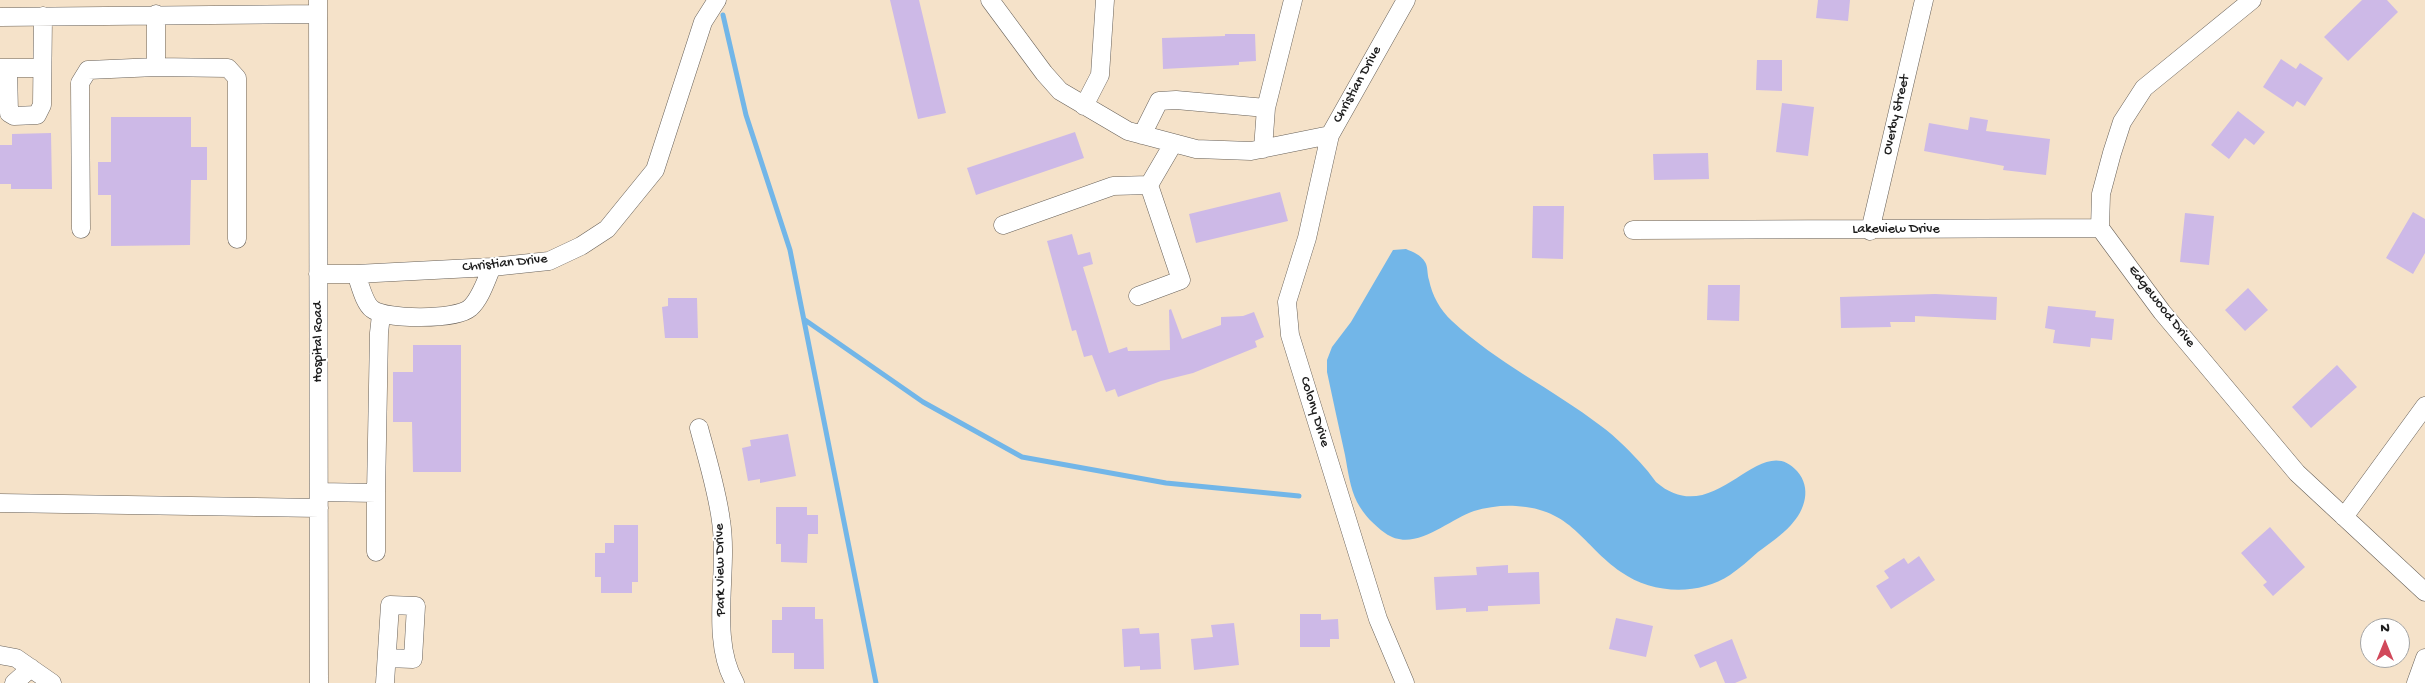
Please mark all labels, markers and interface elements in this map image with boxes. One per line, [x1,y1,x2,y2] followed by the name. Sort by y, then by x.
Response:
[1330,44,1386,126] street label: Christian Drive
[1880,73,1914,157] street label: Overby Street
[1852,222,1940,238] street label: Lakeview Drive
[462,251,548,277] street label: Christian Drive
[2124,263,2198,351] street label: Edgewood Drive
[311,302,327,382] street label: Hospital Road
[1295,375,1333,449] street label: Colony Drive
[712,523,730,617] street label: Park View Drive
[2360,618,2410,668] north arrow
[2380,620,2390,637] text: N

